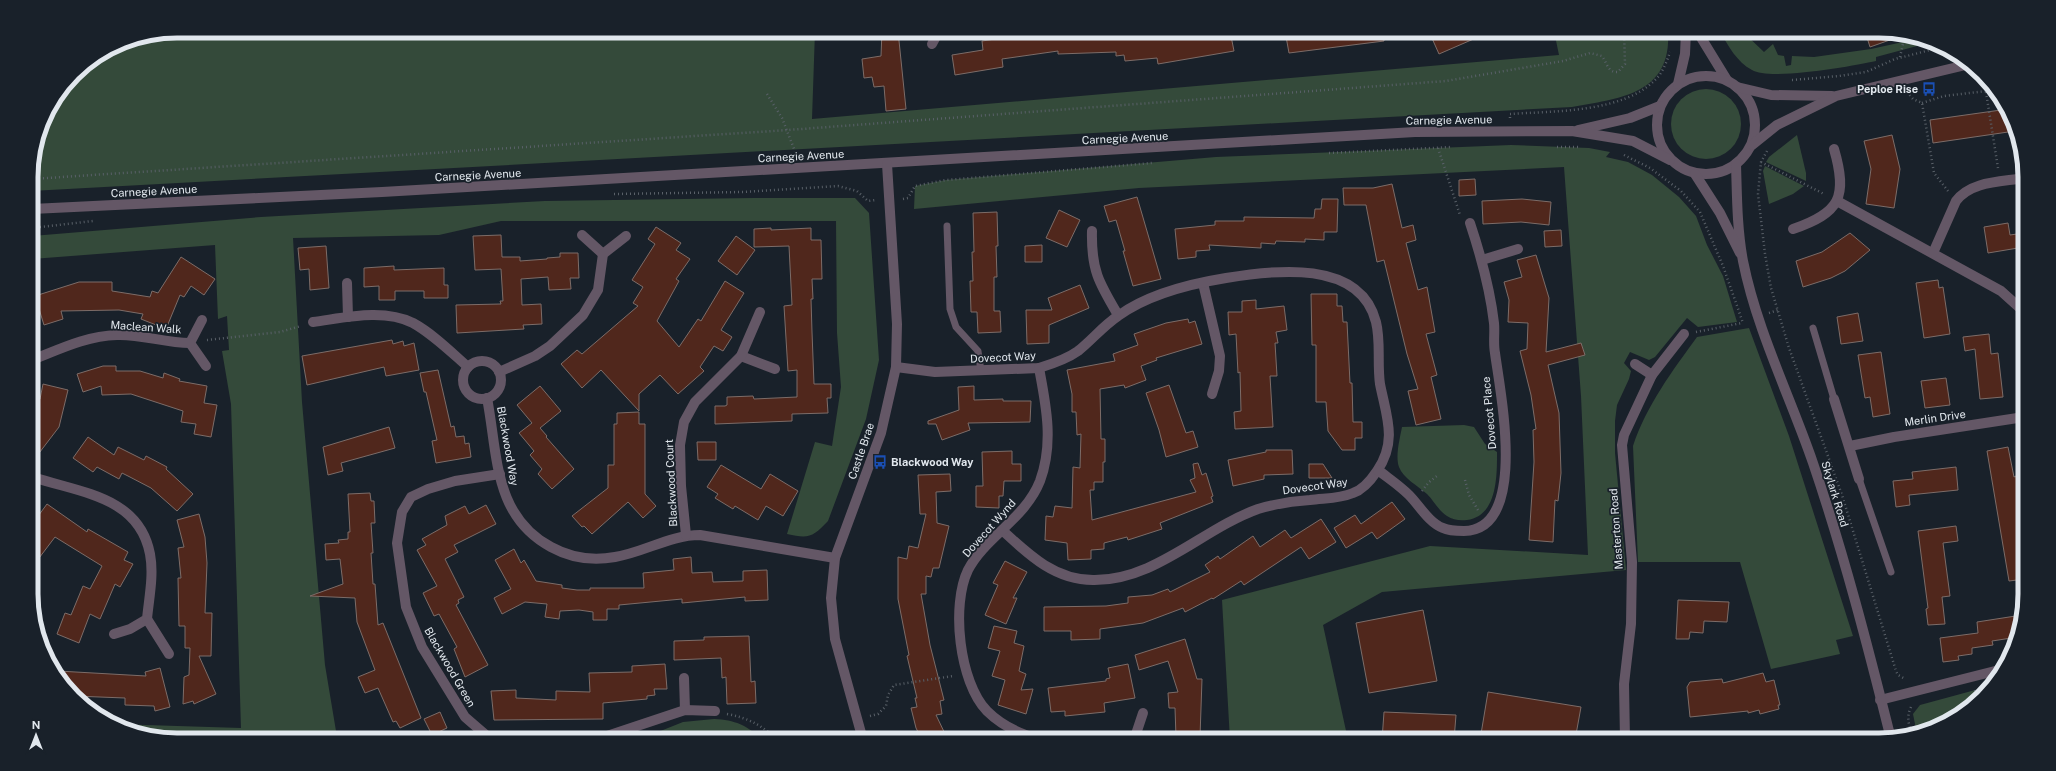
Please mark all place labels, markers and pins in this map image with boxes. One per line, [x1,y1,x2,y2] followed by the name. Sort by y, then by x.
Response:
[1921,81,1937,97] bus stop icon: Peploe Rise
[1857,83,1918,95] place label: Peploe Rise
[872,454,888,470] bus stop icon: Blackwood Way
[891,456,974,468] place label: Blackwood Way

